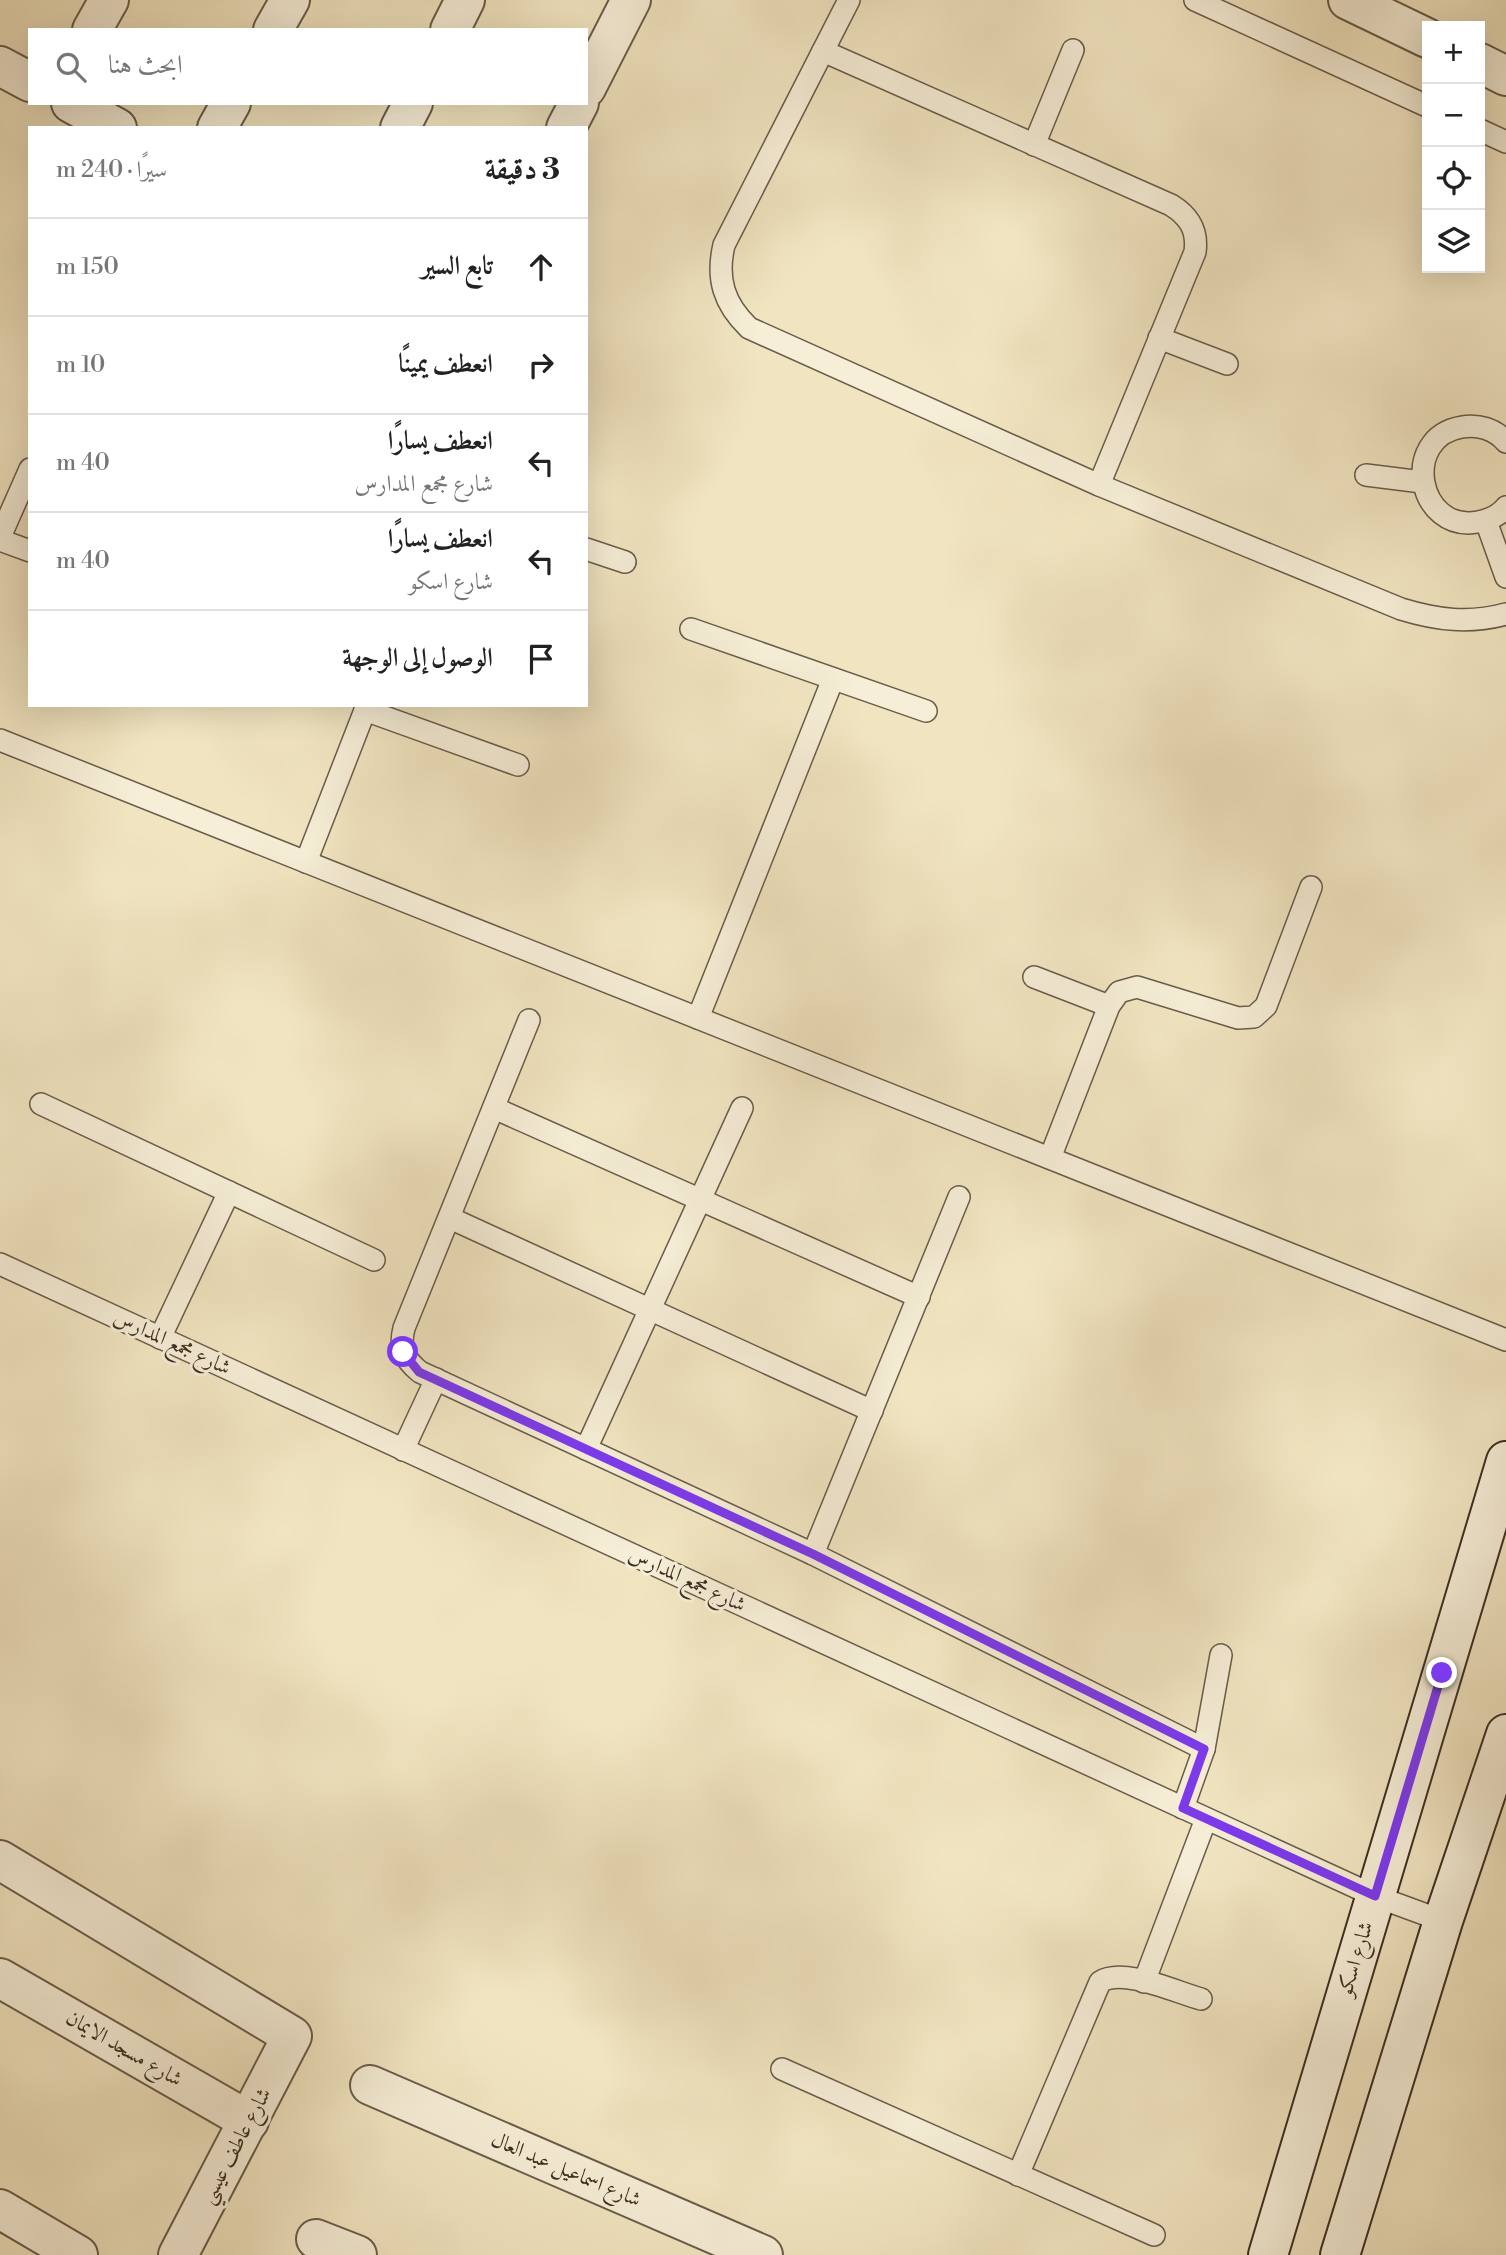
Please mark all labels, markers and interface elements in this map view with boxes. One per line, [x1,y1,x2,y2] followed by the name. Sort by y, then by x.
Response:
[1422,21,1485,273] map controls
[1422,21,1485,84] button: +
[28,28,588,105] search box
[52,48,90,86] icon: search
[108,49,183,81] text: ابحث هنا
[1422,84,1485,147] button: −
[1422,147,1485,210] button: locate
[485,151,560,189] text: 3 دقيقة
[56,156,167,184] text: سيرًا · 240 m
[1422,210,1485,273] button: layers
[522,248,560,286] icon: ahead
[421,250,493,282] text: تابع السير
[56,253,119,281] text: 150 m
[522,346,560,384] icon: right
[398,348,493,380] text: انعطف يمينًا
[56,351,105,379] text: 10 m
[388,425,493,457] text: انعطف يسارًا
[522,444,560,482] icon: left
[56,449,110,477] text: 40 m
[354,470,493,498] text: شارع مجمع المدارس
[388,523,493,555] text: انعطف يسارًا
[522,542,560,580] icon: left
[56,547,110,575] text: 40 m
[409,568,493,596] text: شارع اسكو
[522,640,560,678] icon: arrive
[342,642,493,674] text: الوصول إلى الوجهة
[107,1304,235,1386] street label: شارع مجمع المدارس
[387,1336,418,1367] route start
[622,1541,750,1623] street label: شارع مجمع المدارس
[1426,1657,1457,1688] route end
[1332,1918,1383,2003] street label: شارع اسكو
[59,2005,187,2096] street label: شارع مسجد الايمان
[195,2083,283,2211] street label: شارع عاطف عيسي
[485,2127,645,2217] street label: شارع اسماعيل عبد العال

